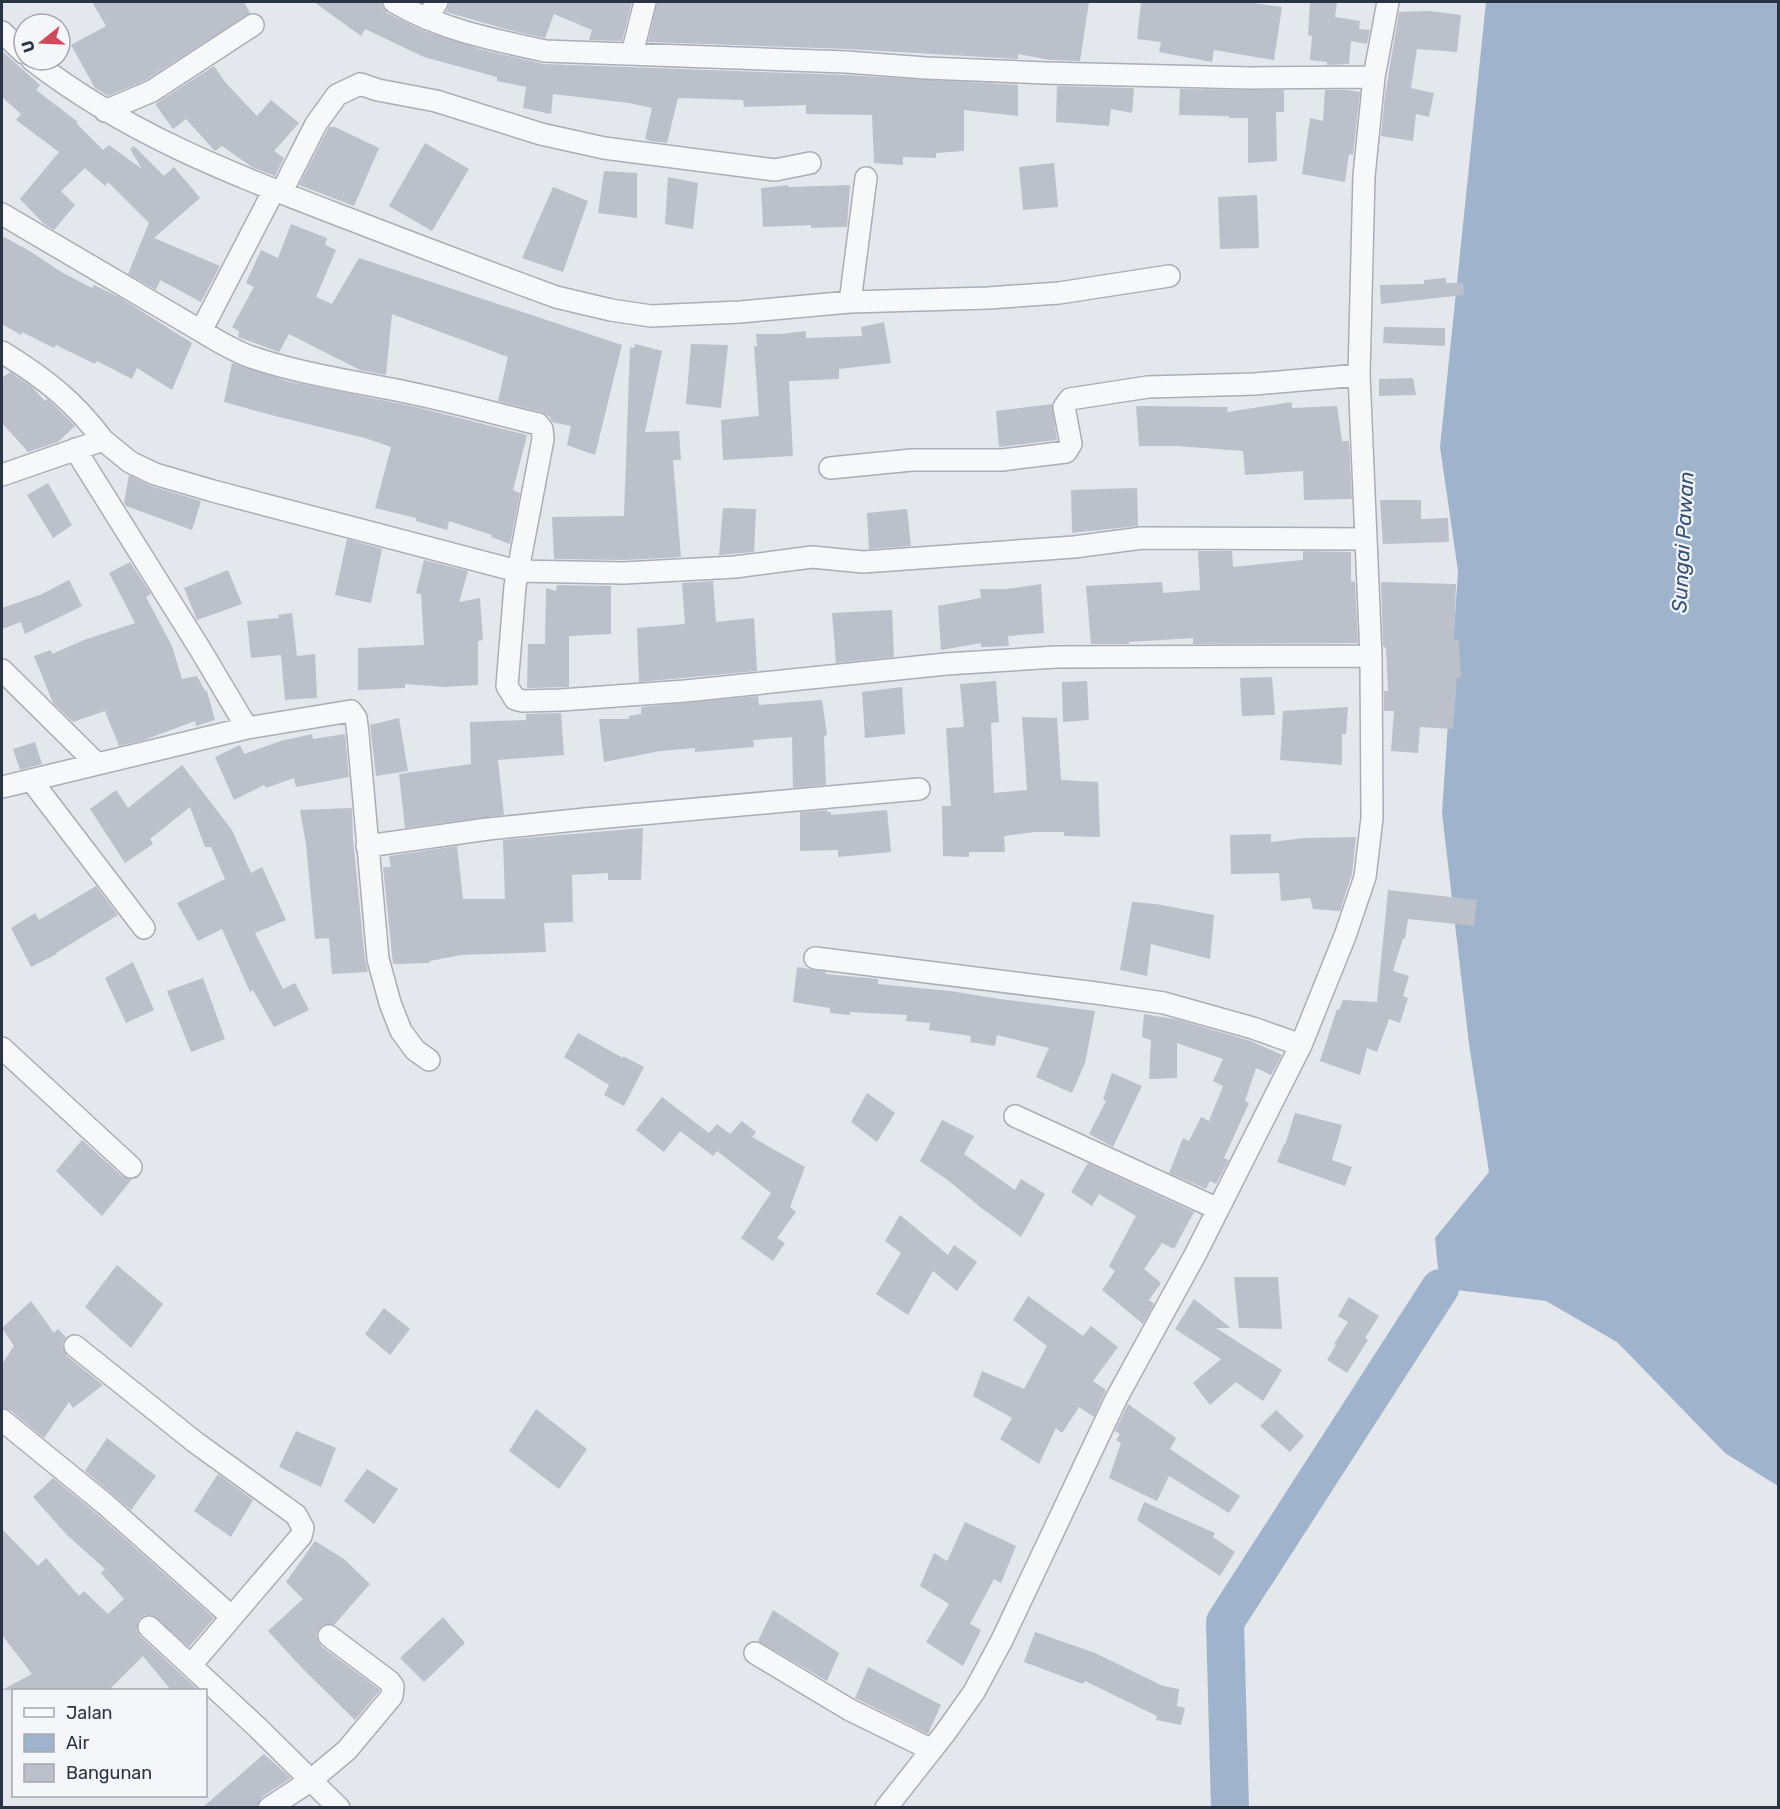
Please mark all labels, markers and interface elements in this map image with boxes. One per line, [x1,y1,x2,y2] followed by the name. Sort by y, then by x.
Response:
[12,12,72,72] north arrow
[17,38,39,55] text: U
[1666,471,1699,613] water label: Sungai Pawan
[12,1689,207,1797] legend
[66,1702,113,1724] text: Jalan
[66,1732,89,1754] text: Air
[66,1762,152,1784] text: Bangunan

